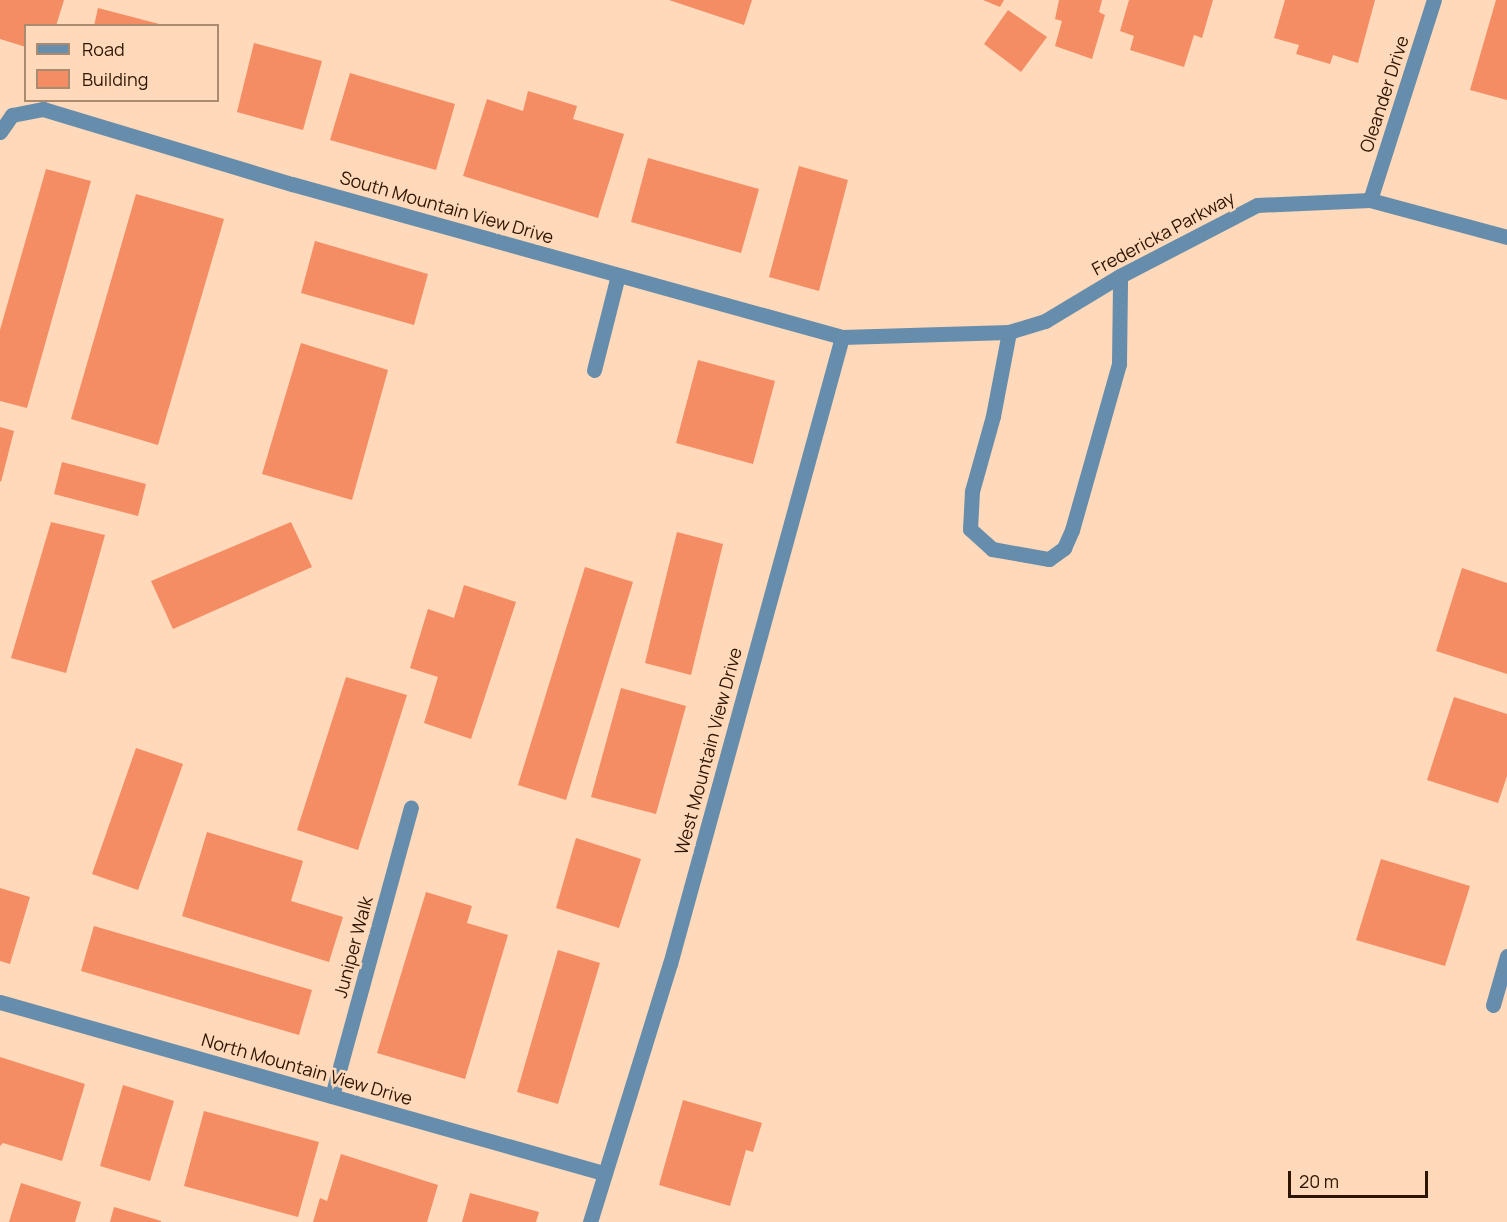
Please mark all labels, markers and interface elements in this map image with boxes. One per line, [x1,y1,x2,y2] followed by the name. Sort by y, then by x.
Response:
[24,24,219,102] legend
[1355,33,1413,155] street label: Oleander Drive
[82,37,125,61] text: Road
[82,67,148,91] text: Building
[338,166,556,248] street label: South Mountain View Drive
[1088,186,1238,280] street label: Fredericka Parkway
[670,645,746,857] street label: West Mountain View Drive
[329,894,377,1000] street label: Juniper Walk
[199,1029,415,1109] street label: North Mountain View Drive
[1291,1159,1430,1197] scale bar
[1299,1169,1339,1193] text: 20 m

